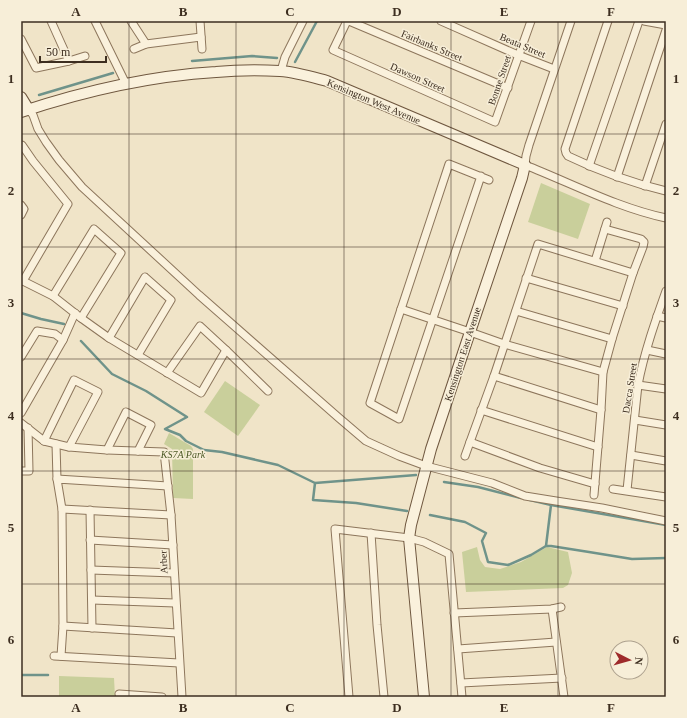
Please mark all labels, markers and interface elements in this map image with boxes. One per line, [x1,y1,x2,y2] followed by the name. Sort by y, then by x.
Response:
[71,4,81,19] text: A
[179,4,188,19] text: B
[285,4,295,19] text: C
[392,4,402,19] text: D
[500,4,508,19] text: E
[607,4,615,19] text: F
[400,28,464,63] street label: Fairbanks Street
[498,31,548,60] street label: Beata Street
[40,38,106,64] scale bar
[46,45,71,59] text: 50 m
[486,54,513,107] street label: Bonne Street
[389,61,447,94] street label: Dawson Street
[8,71,14,86] text: 1
[673,71,679,86] text: 1
[325,77,423,126] street label: Kensington West Avenue
[8,183,14,198] text: 2
[673,183,679,198] text: 2
[8,295,15,310] text: 3
[673,295,680,310] text: 3
[442,305,483,403] street label: Kensington East Avenue
[620,362,639,414] street label: Dacca Street
[8,408,15,423] text: 4
[673,408,680,423] text: 4
[160,449,206,460] park label: KS7A Park
[8,520,15,535] text: 5
[673,520,680,535] text: 5
[157,549,170,574] street label: Arber
[8,632,15,647] text: 6
[673,632,680,647] text: 6
[609,640,649,680] north arrow
[633,656,645,666] text: N
[71,700,81,715] text: A
[179,700,188,715] text: B
[285,700,295,715] text: C
[392,700,402,715] text: D
[500,700,508,715] text: E
[607,700,615,715] text: F

